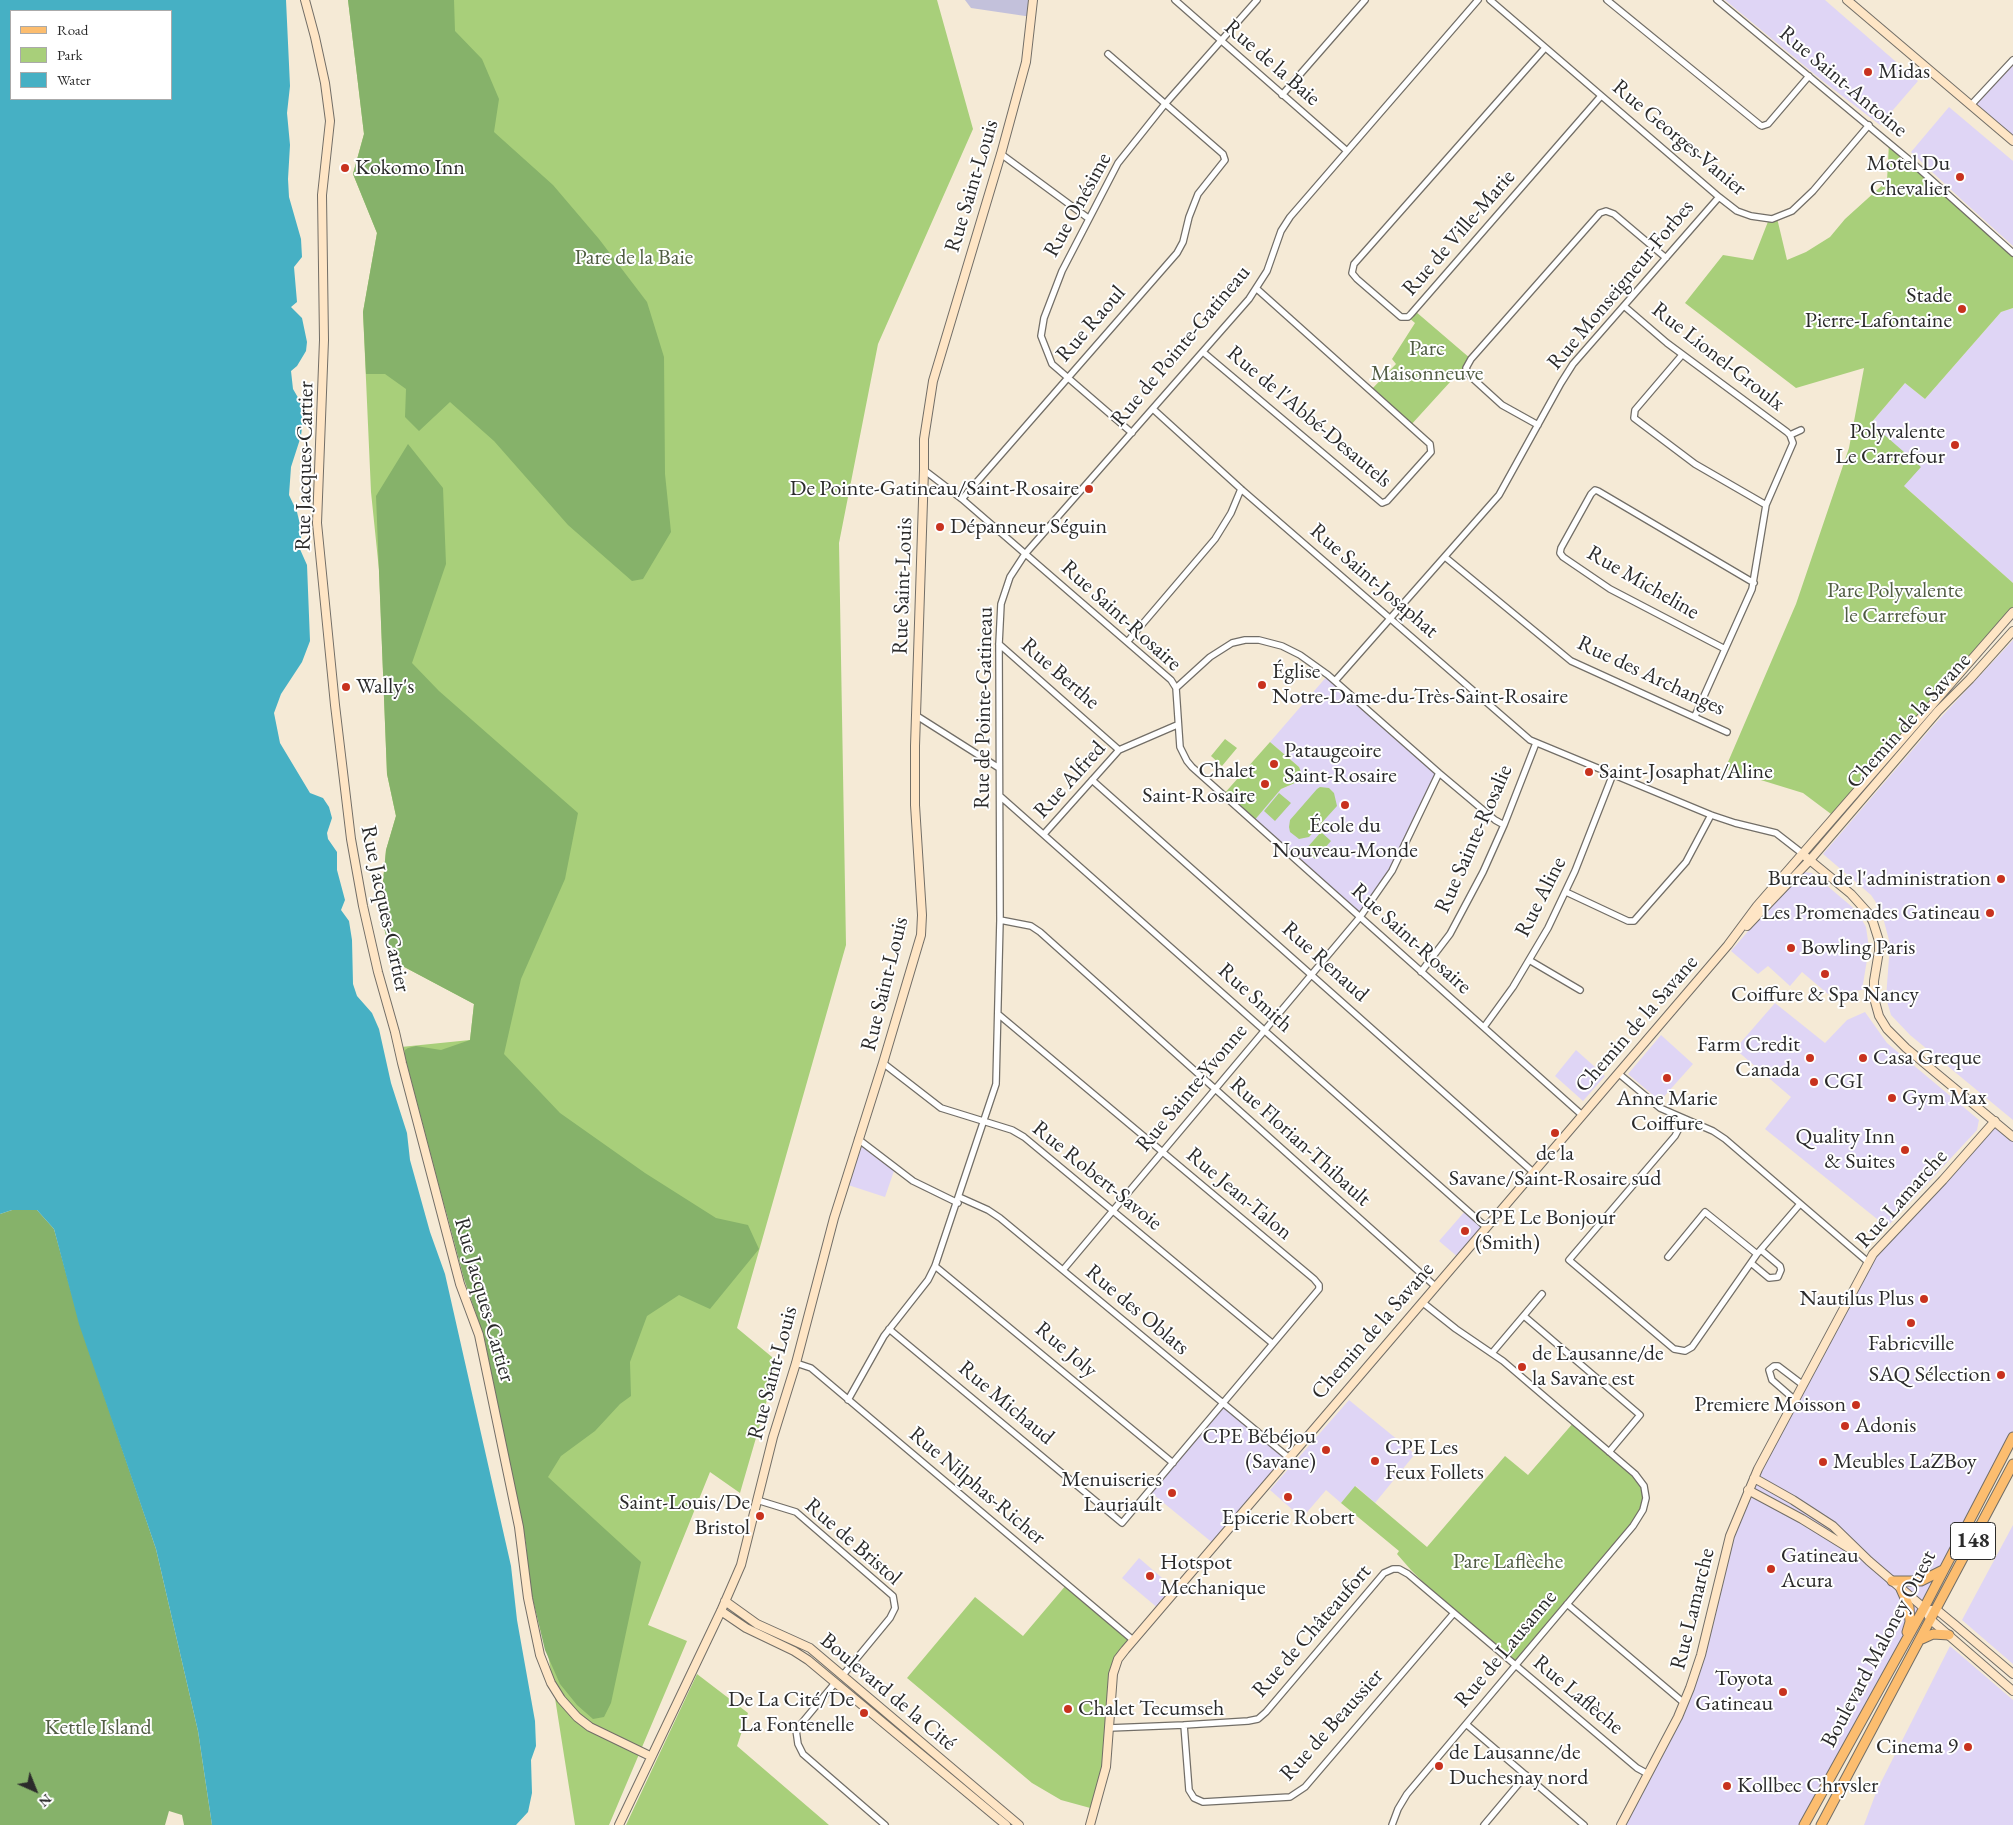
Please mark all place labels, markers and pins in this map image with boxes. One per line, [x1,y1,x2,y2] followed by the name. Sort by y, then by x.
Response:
[1878,59,1930,85] place label: Midas
[1862,66,1874,78] marker: Midas
[1866,151,1950,202] place label: Motel Du Chevalier
[355,155,465,181] place label: Kokomo Inn
[339,162,351,174] marker: Kokomo Inn
[1954,171,1966,183] marker: Motel Du Chevalier
[1805,283,1952,334] place label: Stade Pierre-Lafontaine
[1956,303,1968,315] marker: Stade Pierre-Lafontaine
[1835,419,1945,471] place label: Polyvalente Le Carrefour
[1949,439,1961,451] marker: Polyvalente Le Carrefour
[790,476,1079,502] place label: De Pointe-Gatineau/Saint-Rosaire
[1083,483,1095,495] marker: De Pointe-Gatineau/Saint-Rosaire
[950,514,1107,540] place label: Dépanneur Séguin
[934,521,946,533] marker: Dépanneur Séguin
[1272,659,1568,710] place label: Église Notre-Dame-du-Très-Saint-Rosaire
[356,674,414,700] place label: Wally's
[1256,679,1268,691] marker: Église Notre-Dame-du-Très-Saint-Rosaire
[340,681,352,693] marker: Wally's
[1284,738,1397,789] place label: Pataugeoire Saint-Rosaire
[1142,758,1255,809] place label: Chalet Saint-Rosaire
[1268,758,1280,770] marker: Pataugeoire Saint-Rosaire
[1599,759,1773,785] place label: Saint-Josaphat/Aline
[1583,766,1595,778] marker: Saint-Josaphat/Aline
[1259,778,1271,790] marker: Chalet Saint-Rosaire
[1339,799,1351,811] marker: École du Nouveau-Monde
[1272,813,1418,864] place label: École du Nouveau-Monde
[1768,866,1991,892] place label: Bureau de l'administration
[1995,873,2007,885] marker: Bureau de l'administration
[1762,900,1980,926] place label: Les Promenades Gatineau
[1984,907,1996,919] marker: Les Promenades Gatineau
[1801,935,1915,961] place label: Bowling Paris
[1785,942,1797,954] marker: Bowling Paris
[1819,968,1831,980] marker: Coiffure & Spa Nancy
[1731,982,1919,1008] place label: Coiffure & Spa Nancy
[1697,1032,1800,1084] place label: Farm Credit Canada
[1873,1045,1981,1071] place label: Casa Greque
[1804,1052,1816,1064] marker: Farm Credit Canada
[1857,1052,1869,1064] marker: Casa Greque
[1824,1069,1863,1095] place label: CGI
[1661,1072,1673,1084] marker: Anne Marie Coiffure
[1808,1076,1820,1088] marker: CGI
[1902,1085,1987,1111] place label: Gym Max
[1617,1086,1717,1138] place label: Anne Marie Coiffure
[1886,1092,1898,1104] marker: Gym Max
[1796,1124,1895,1176] place label: Quality Inn & Suites
[1549,1127,1561,1139] marker: de la Savane/Saint-Rosaire sud
[1449,1141,1661,1192] place label: de la Savane/Saint-Rosaire sud
[1899,1144,1911,1156] marker: Quality Inn & Suites
[1475,1205,1616,1256] place label: CPE Le Bonjour (Smith)
[1459,1225,1471,1237] marker: CPE Le Bonjour (Smith)
[1799,1286,1914,1312] place label: Nautilus Plus
[1918,1293,1930,1305] marker: Nautilus Plus
[1905,1317,1917,1329] marker: Fabricville
[1868,1331,1954,1357] place label: Fabricville
[1532,1341,1664,1392] place label: de Lausanne/de la Savane est
[1516,1361,1528,1373] marker: de Lausanne/de la Savane est
[1869,1362,1991,1388] place label: SAQ Sélection
[1995,1369,2007,1381] marker: SAQ Sélection
[1694,1392,1846,1418] place label: Premiere Moisson
[1850,1399,1862,1411] marker: Premiere Moisson
[1855,1413,1916,1439] place label: Adonis
[1839,1420,1851,1432] marker: Adonis
[1203,1424,1316,1475] place label: CPE Bébéjou (Savane)
[1385,1435,1484,1486] place label: CPE Les Feux Follets
[1320,1444,1332,1456] marker: CPE Bébéjou (Savane)
[1833,1449,1977,1475] place label: Meubles LaZBoy
[1369,1455,1381,1467] marker: CPE Les Feux Follets
[1817,1456,1829,1468] marker: Meubles LaZBoy
[1061,1467,1162,1518] place label: Menuiseries Lauriault
[1166,1487,1178,1499] marker: Menuiseries Lauriault
[619,1490,750,1542] place label: Saint-Louis/De Bristol
[1282,1491,1294,1503] marker: Epicerie Robert
[1222,1505,1354,1531] place label: Epicerie Robert
[754,1510,766,1522] marker: Saint-Louis/De Bristol
[1781,1543,1859,1594] place label: Gatineau Acura
[1160,1550,1265,1602] place label: Hotspot Mechanique
[1765,1563,1777,1575] marker: Gatineau Acura
[1144,1570,1156,1582] marker: Hotspot Mechanique
[1695,1666,1773,1718] place label: Toyota Gatineau
[1777,1686,1789,1698] marker: Toyota Gatineau
[728,1687,854,1738] place label: De La Cité/De La Fontenelle
[1078,1696,1224,1722] place label: Chalet Tecumseh
[1062,1703,1074,1715] marker: Chalet Tecumseh
[858,1707,870,1719] marker: De La Cité/De La Fontenelle
[1876,1734,1958,1760] place label: Cinema 9
[1449,1740,1588,1792] place label: de Lausanne/de Duchesnay nord
[1962,1741,1974,1753] marker: Cinema 9
[1433,1760,1445,1772] marker: de Lausanne/de Duchesnay nord
[1737,1773,1878,1799] place label: Kollbec Chrysler
[1721,1780,1733,1792] marker: Kollbec Chrysler

